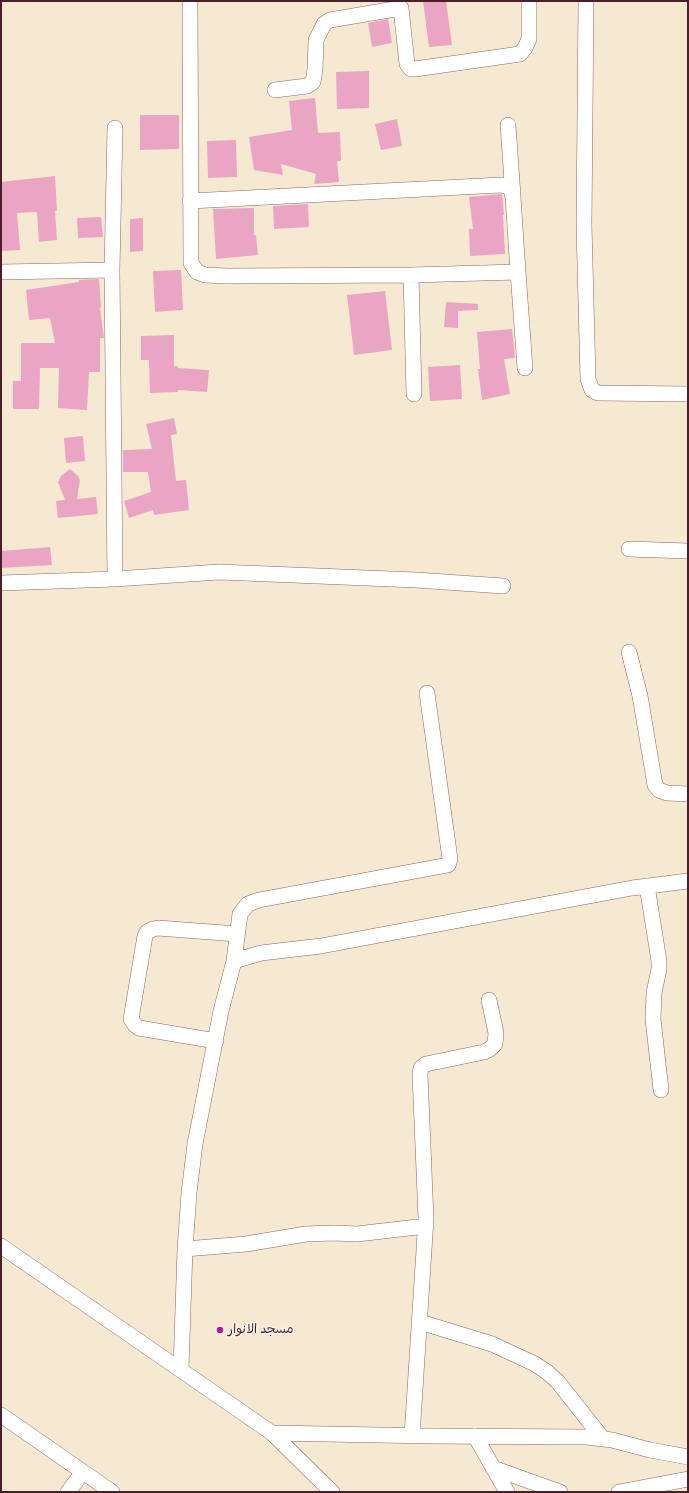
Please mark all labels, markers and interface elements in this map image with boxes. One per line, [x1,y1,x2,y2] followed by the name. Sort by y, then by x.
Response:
[228,1322,294,1338] place label: مسجد الانوار
[215,1325,225,1335] marker: مسجد الانوار

